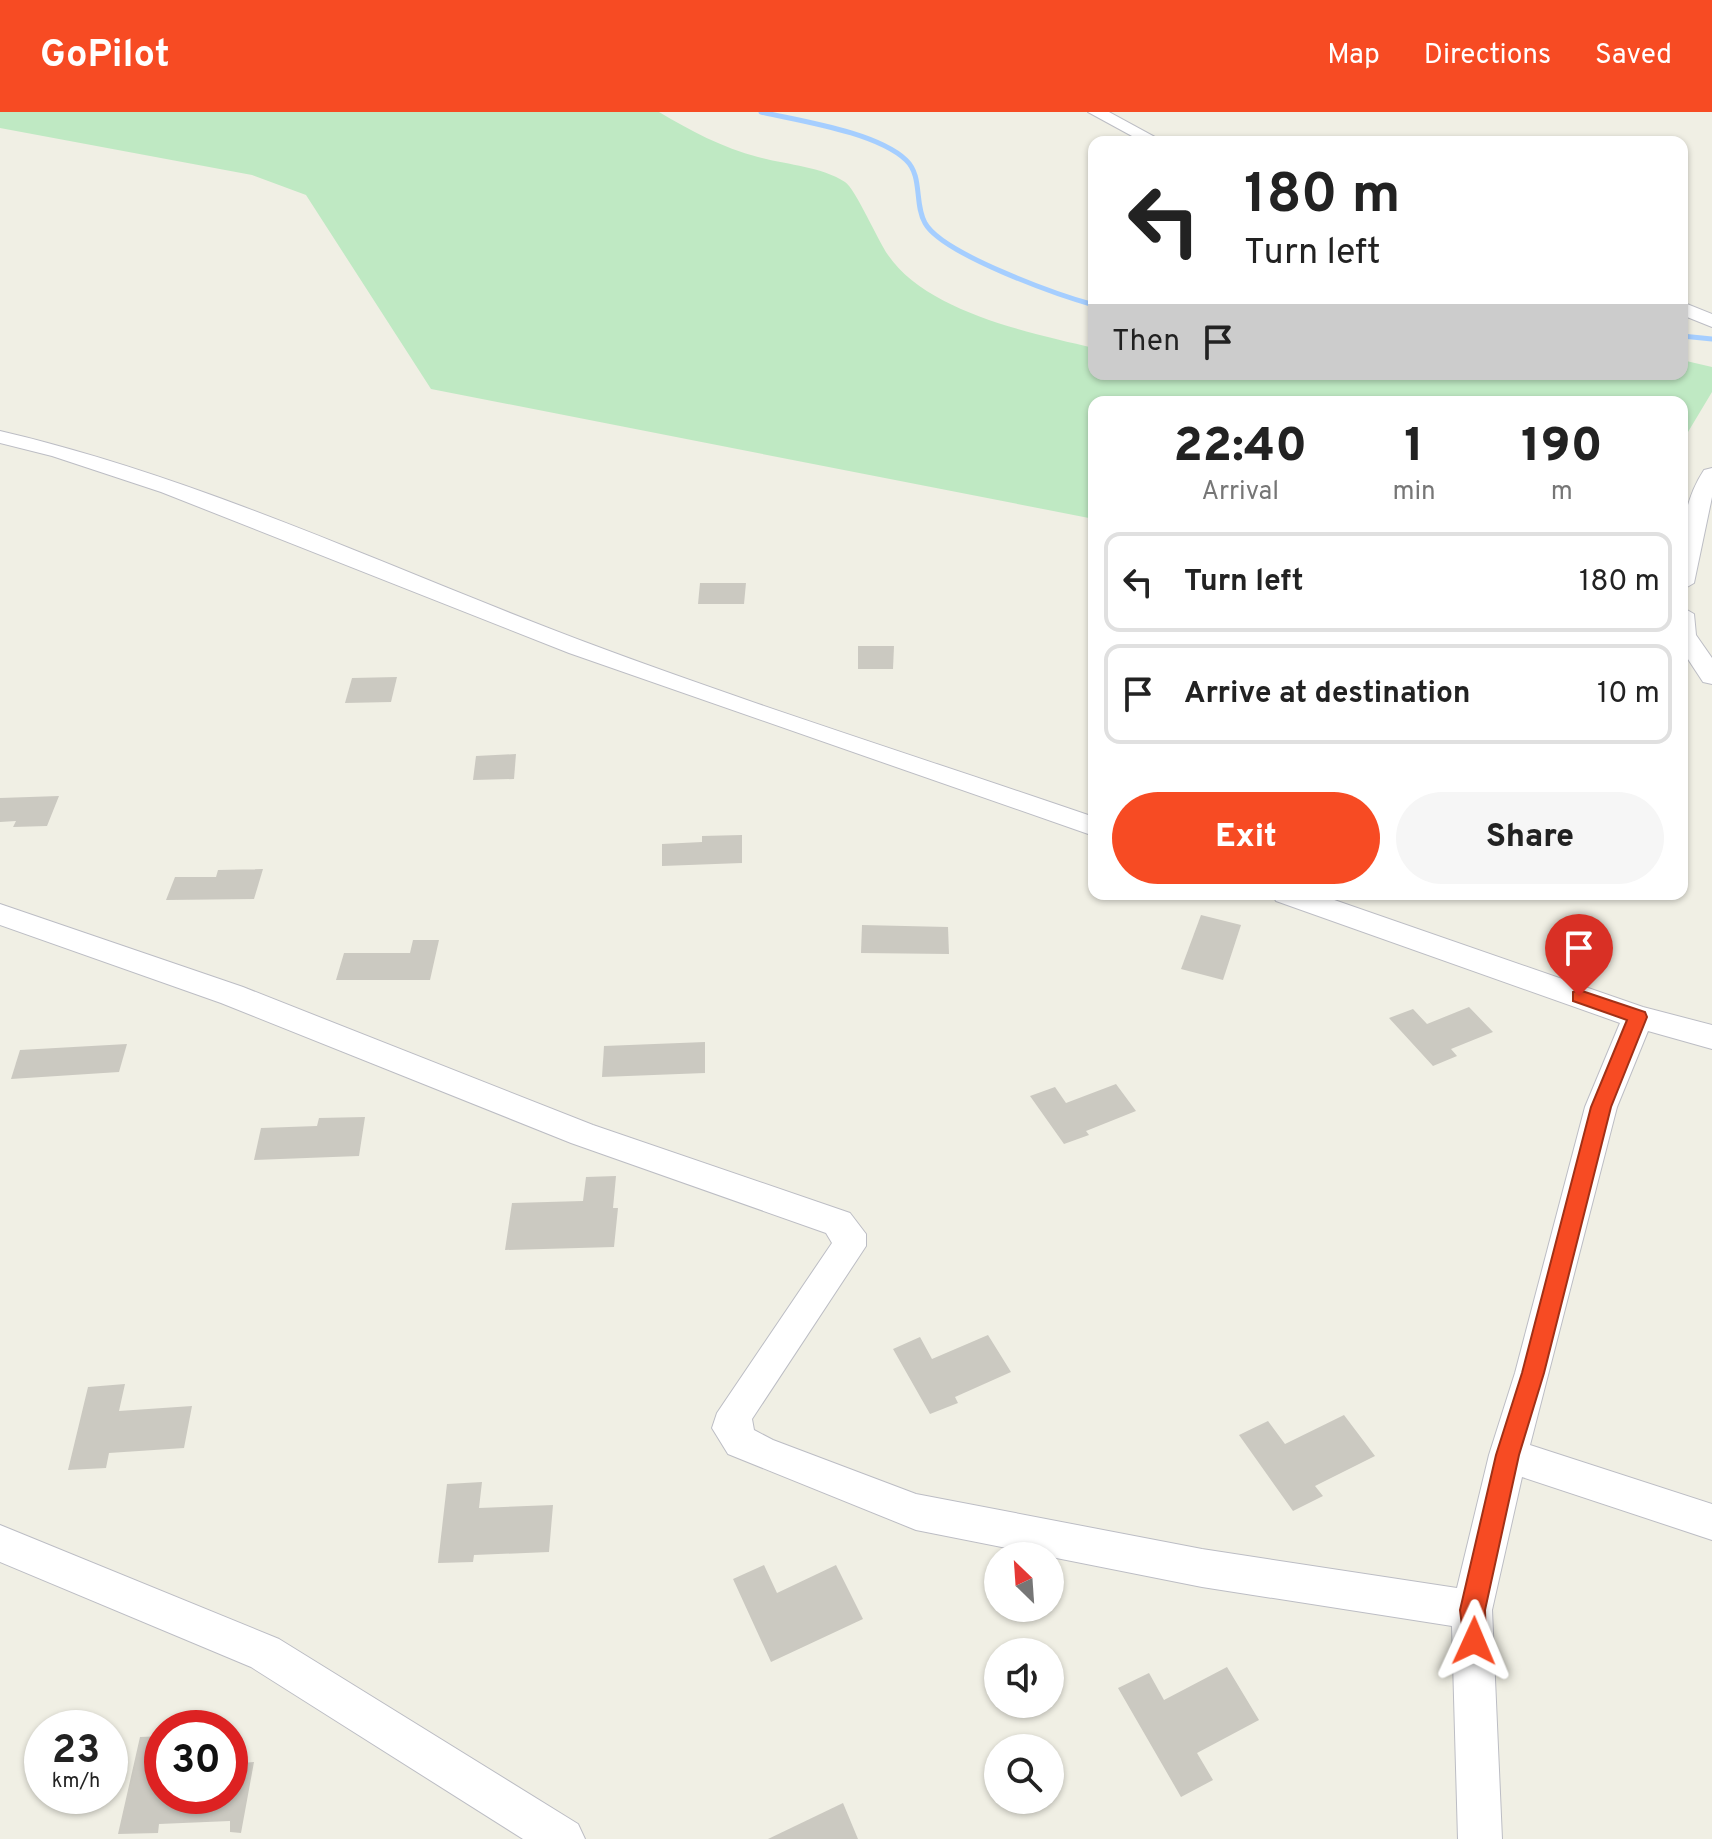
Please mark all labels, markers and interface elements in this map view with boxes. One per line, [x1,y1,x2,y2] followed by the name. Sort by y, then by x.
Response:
[40,32,170,81] text: GoPilot
[1327,38,1380,74] text: Map
[1424,38,1551,74] text: Directions
[1595,38,1672,74] text: Saved
[1244,162,1401,232] text: 180 m
[1112,168,1216,272] icon: left
[1244,231,1381,277] text: Turn left
[1196,320,1240,364] icon: arrive
[1112,324,1180,361] text: Then
[1173,418,1307,478] text: 22:40
[1404,418,1424,478] text: 1
[1521,418,1603,478] text: 190
[1201,476,1279,509] text: Arrival
[1392,476,1436,509] text: min
[1551,476,1573,509] text: m
[1116,560,1160,604] icon: left
[1184,564,1304,601] text: Turn left
[1579,564,1660,601] text: 180 m
[1116,672,1160,716] icon: arrive
[1184,676,1470,713] text: Arrive at destination
[1597,676,1660,713] text: 10 m
[1112,792,1380,884] button: Exit
[1396,792,1664,884] button: Share
[1545,914,1613,996] pin
[1557,926,1601,970] icon: arrive
[984,1542,1064,1622] north arrow
[984,1542,1064,1814] map controls
[1432,1599,1516,1683] position arrow
[984,1638,1064,1718] button: sound
[144,1710,248,1814] speed limit sign: 30
[52,1727,100,1777] text: 23
[984,1734,1064,1814] button: search
[52,1769,100,1795] text: km/h

